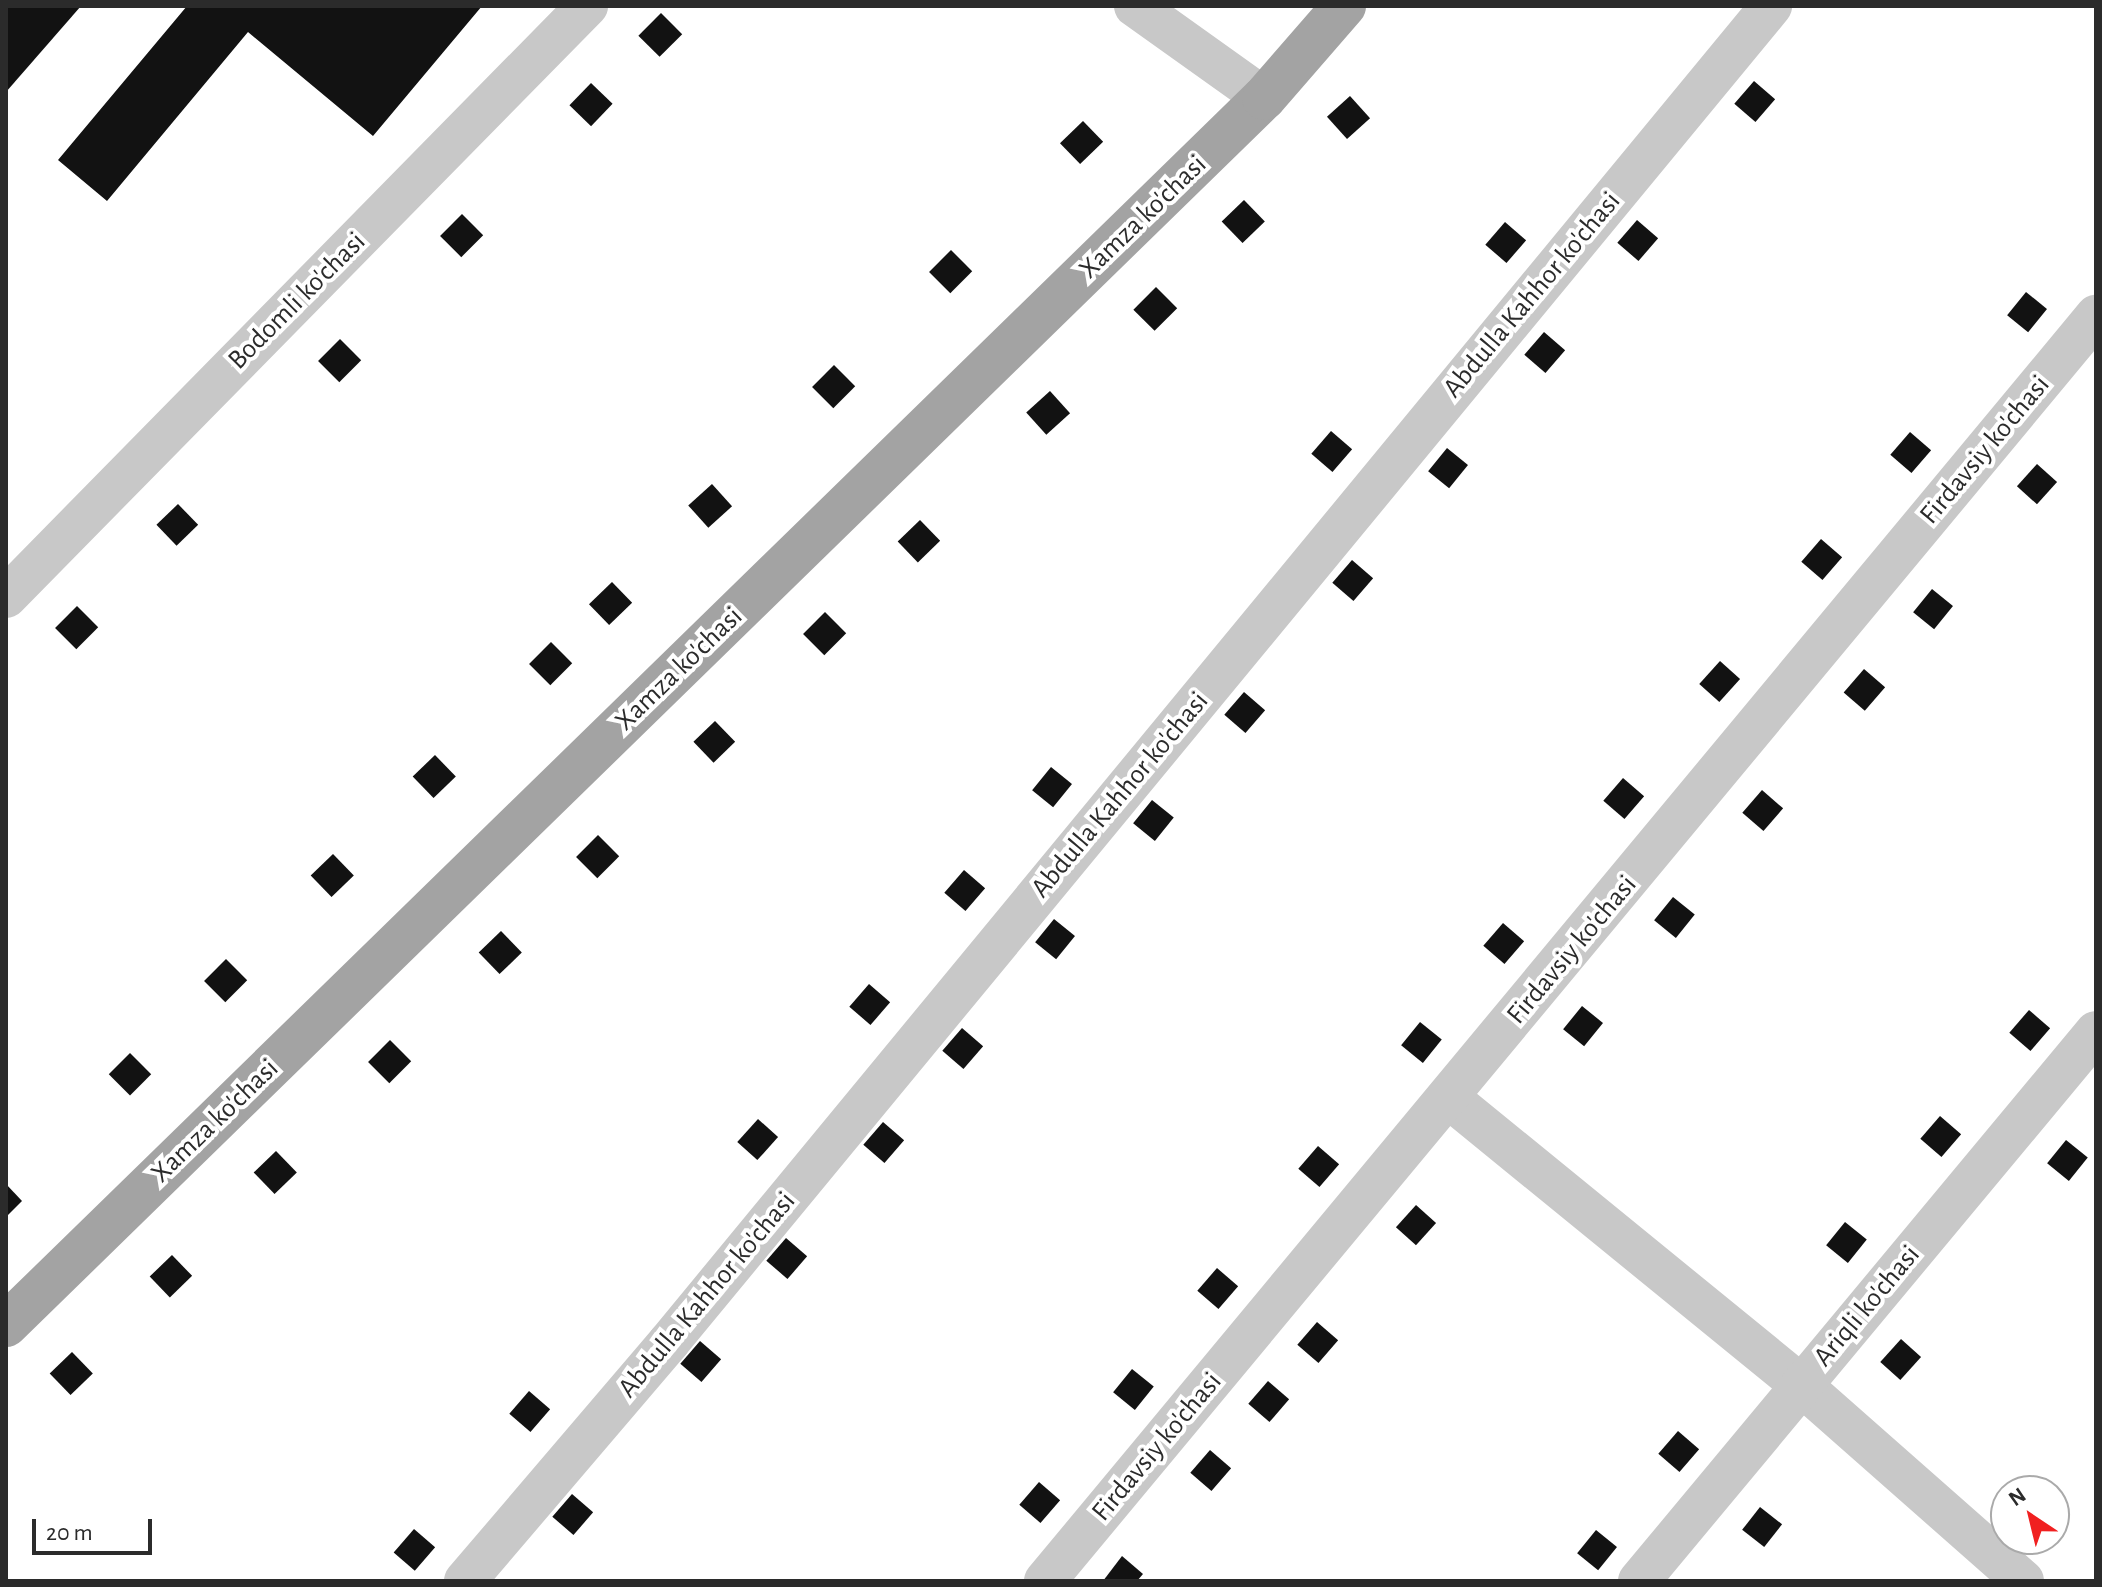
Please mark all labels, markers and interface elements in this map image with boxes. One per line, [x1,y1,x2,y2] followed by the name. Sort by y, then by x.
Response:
[1072,148,1214,286] street label: Xamza ko'chasi
[1436,185,1628,405] street label: Abdulla Kahhor ko'chasi
[221,225,373,377] street label: Bodomli ko'chasi
[1913,369,2057,531] street label: Firdavsiy ko'chasi
[608,600,750,738] street label: Xamza ko'chasi
[1024,685,1216,905] street label: Abdulla Kahhor ko'chasi
[1500,869,1644,1031] street label: Firdavsiy ko'chasi
[144,1052,286,1190] street label: Xamza ko'chasi
[611,1185,803,1405] street label: Abdulla Kahhor ko'chasi
[1807,1239,1927,1373] street label: Ariqli ko'chasi
[1085,1366,1229,1528] street label: Firdavsiy ko'chasi
[1990,1475,2070,1555] north arrow
[2005,1484,2030,1510] text: N
[36,1503,156,1553] scale bar
[46,1521,93,1545] text: 20 m

